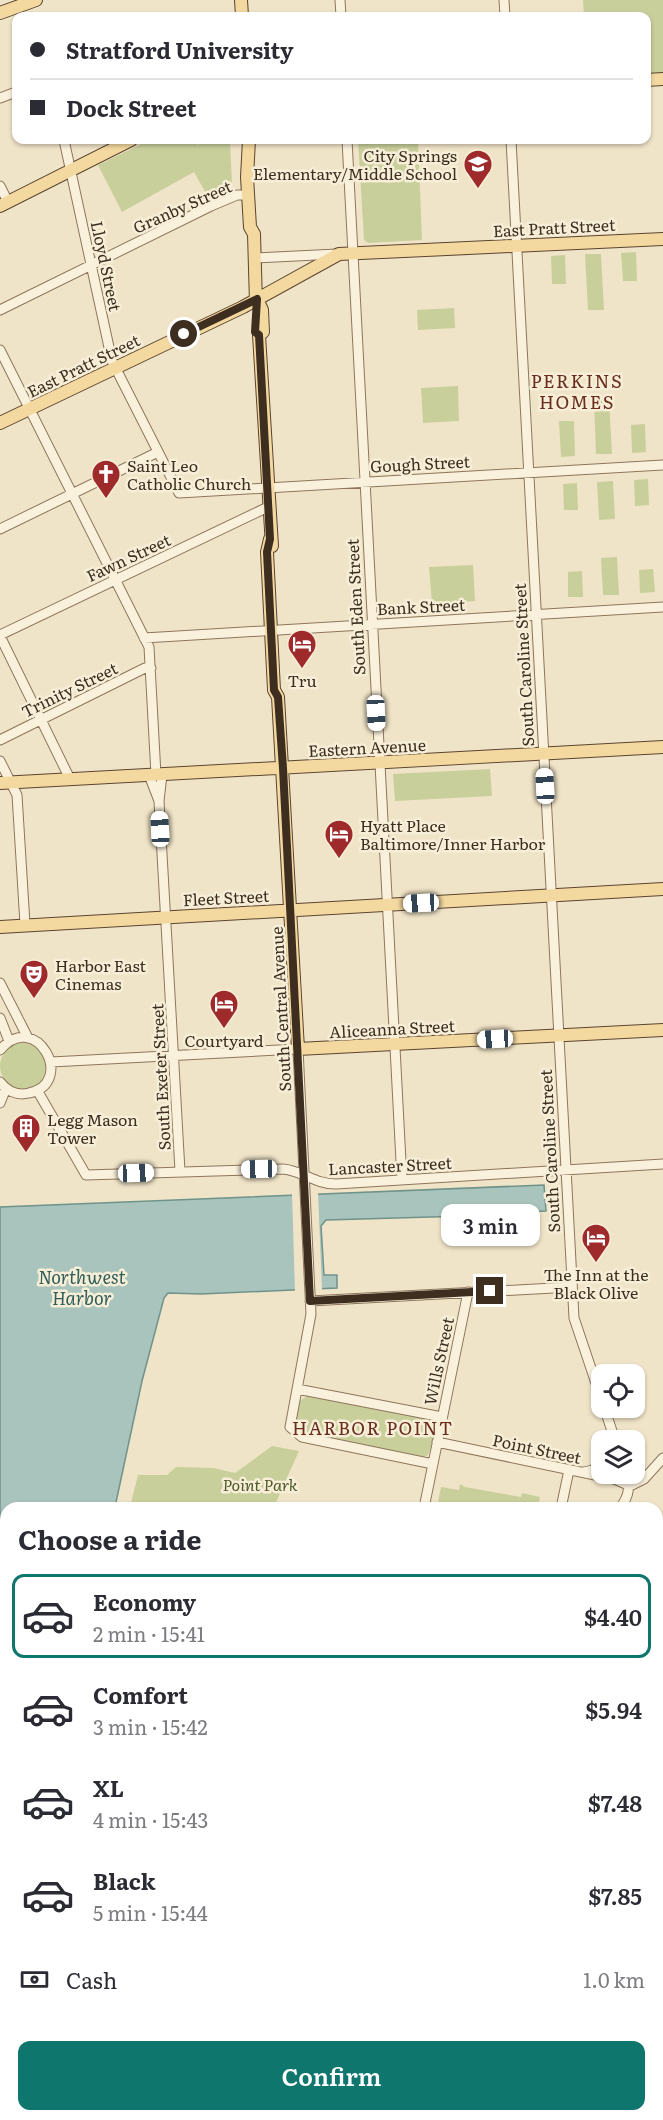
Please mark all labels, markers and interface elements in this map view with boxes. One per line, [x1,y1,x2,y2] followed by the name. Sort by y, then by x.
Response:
[66,33,294,66] text: Stratford University
[66,91,197,124] text: Dock Street
[253,143,457,185] place label: City Springs Elementary/Middle School
[462,148,494,190] school or university icon: City Springs Elementary/Middle School
[129,173,236,238] street label: Granby Street
[492,212,616,242] street label: East Pratt Street
[86,219,128,314] street label: Lloyd Street
[170,320,197,347] route start
[23,327,144,403] street label: East Pratt Street
[531,367,623,415] district label: PERKINS HOMES
[370,448,471,478] street label: Gough Street
[127,453,252,495] place label: Saint Leo Catholic Church
[90,458,122,500] church icon: Saint Leo Catholic Church
[82,527,175,587] street label: Fawn Street
[339,538,371,676] street label: South Eden Street
[507,582,539,747] street label: South Caroline Street
[376,592,466,620] street label: Bank Street
[286,628,318,670] hotel icon: Tru
[17,655,122,723] street label: Trinity Street
[287,668,317,692] place label: Tru
[366,695,386,731] car
[308,732,426,762] street label: Eastern Avenue
[535,768,555,804] car
[150,811,170,847] car
[360,813,546,855] place label: Hyatt Place Baltimore/Inner Harbor
[323,818,355,860] hotel icon: Hyatt Place Baltimore/Inner Harbor
[182,883,270,911] street label: Fleet Street
[403,893,439,913] car
[264,926,296,1092] street label: South Central Avenue
[55,953,147,995] place label: Harbor East Cinemas
[18,958,50,1000] theatre icon: Harbor East Cinemas
[208,988,240,1030] hotel icon: Courtyard
[144,1002,176,1151] street label: South Exeter Street
[329,1013,456,1043] street label: Aliceanna Street
[184,1028,264,1052] place label: Courtyard
[477,1029,513,1049] car
[533,1068,565,1233] street label: South Caroline Street
[47,1107,138,1149] place label: Legg Mason Tower
[10,1112,42,1154] building icon: Legg Mason Tower
[328,1150,453,1180] street label: Lancaster Street
[241,1160,277,1178] car
[118,1163,154,1183] car
[440,1204,540,1246] callout: 3 min
[463,1210,518,1240] text: 3 min
[580,1222,612,1264] hotel icon: The Inn at the Black Olive
[544,1262,649,1304] place label: The Inn at the Black Olive
[38,1263,126,1311] water label: Northwest Harbor
[476,1277,503,1304] route end
[417,1314,459,1407] street label: Wills Street
[591,1364,645,1484] map controls
[591,1364,645,1418] button: locate
[292,1414,454,1441] district label: HARBOR POINT
[491,1427,584,1469] street label: Point Street
[591,1430,645,1484] button: layers
[222,1472,298,1496] park label: Point Park
[18,1518,201,1558] text: Choose a ride
[93,1585,196,1618] text: Economy
[21,1589,75,1643] icon: car
[584,1600,642,1633] text: $4.40
[93,1618,205,1648] text: 2 min · 15:41
[93,1678,188,1711] text: Comfort
[21,1682,75,1736] icon: car
[585,1693,642,1726] text: $5.94
[93,1711,208,1741] text: 3 min · 15:42
[93,1771,124,1804] text: XL
[21,1775,75,1829] icon: car
[588,1786,642,1819] text: $7.48
[93,1804,208,1834] text: 4 min · 15:43
[93,1864,155,1897] text: Black
[21,1868,75,1922] icon: car
[588,1879,642,1912] text: $7.85
[93,1897,208,1927] text: 5 min · 15:44
[18,1963,51,1996] icon: cash
[66,1963,117,1996] text: Cash
[583,1964,645,1994] text: 1.0 km
[18,2041,645,2110] button: Confirm

